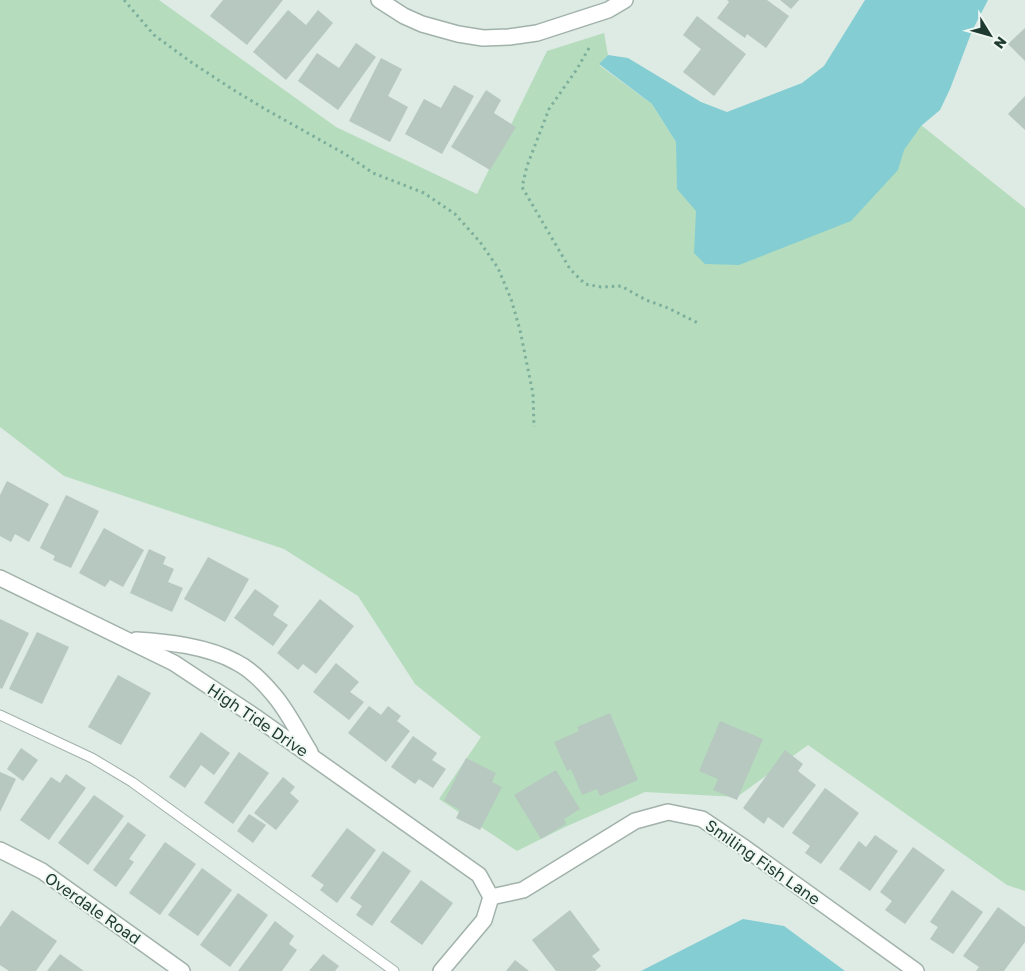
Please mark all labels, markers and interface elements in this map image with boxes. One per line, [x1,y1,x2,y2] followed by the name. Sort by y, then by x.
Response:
[965,10,1015,60] north arrow
[991,34,1011,52] text: N
[204,679,312,761] street label: High Tide Drive
[702,815,824,909] street label: Smiling Fish Lane
[41,868,145,948] street label: Overdale Road

